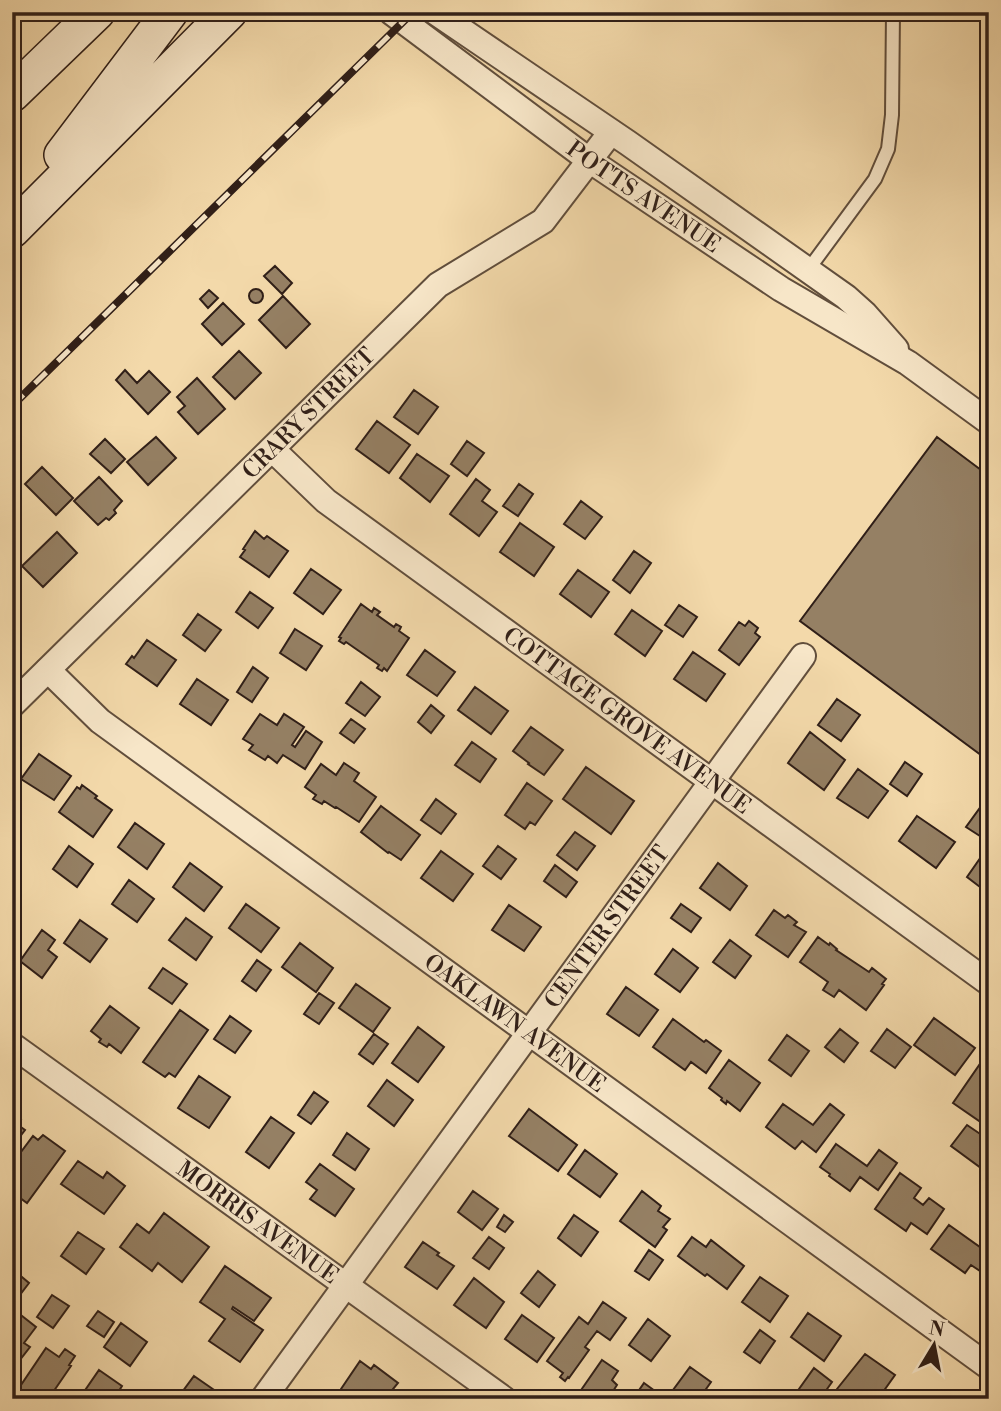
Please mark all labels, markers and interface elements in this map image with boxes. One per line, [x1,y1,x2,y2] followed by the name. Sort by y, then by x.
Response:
[561,135,725,259] street label: POTTS AVENUE
[237,342,381,485] street label: CRARY STREET
[497,621,756,820] street label: COTTAGE GROVE AVENUE
[539,840,676,1014] street label: CENTER STREET
[418,948,611,1099] street label: OAKLAWN AVENUE
[171,1155,344,1290] street label: MORRIS AVENUE
[900,1310,970,1380] north arrow
[927,1316,946,1342] text: N

